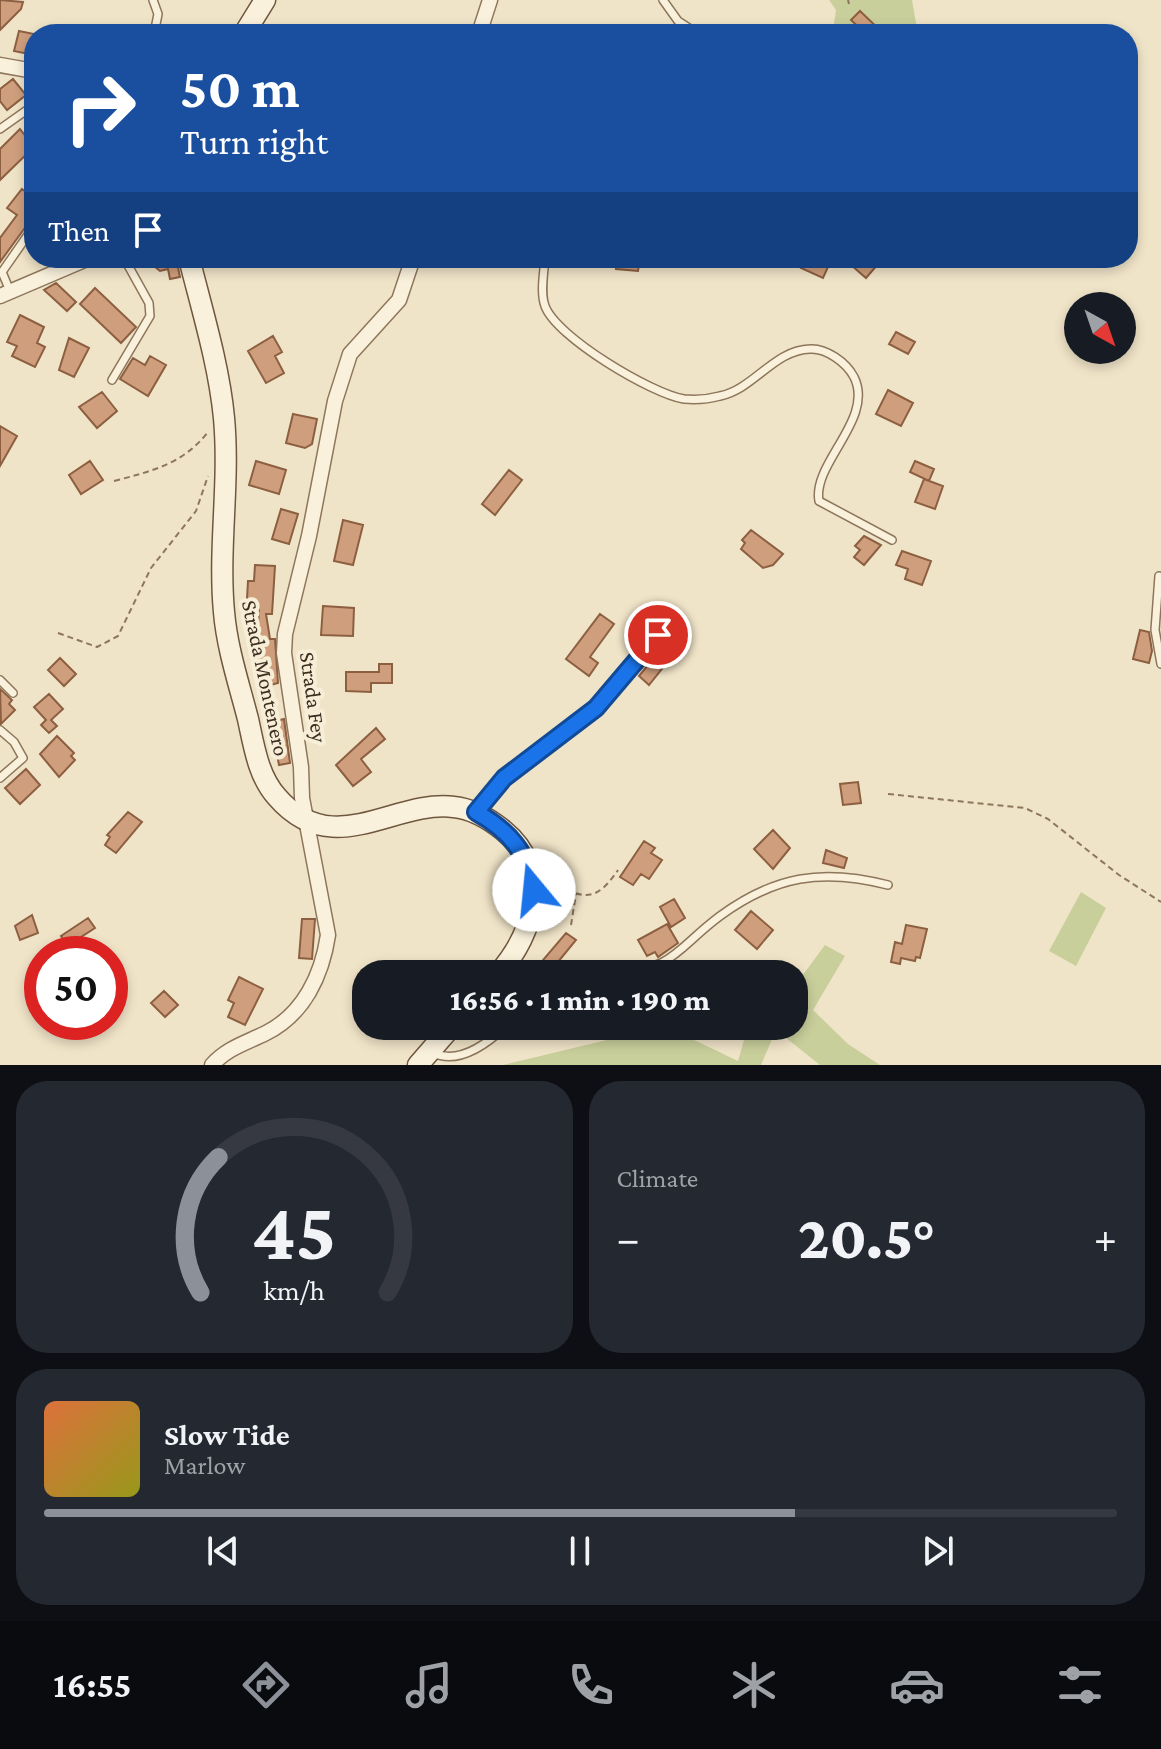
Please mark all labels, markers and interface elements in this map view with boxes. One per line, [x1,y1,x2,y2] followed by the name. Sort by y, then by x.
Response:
[48,56,152,160] icon: right
[180,57,300,119] text: 50 m
[180,122,328,162] text: Turn right
[126,208,170,252] icon: arrive
[48,214,110,247] text: Then
[1064,292,1136,364] north arrow
[1064,292,1136,364] map controls
[237,598,294,758] street label: Strada Montenero
[624,601,692,669] pin
[636,613,680,657] icon: arrive
[295,650,332,745] street label: Strada Fey
[492,848,576,932] position arrow
[24,936,128,1040] speed limit sign: 50
[450,983,710,1016] text: 16:56 · 1 min · 190 m
[617,1164,698,1193] text: Climate
[252,1184,337,1277] text: 45
[798,1204,936,1271] text: 20.5°
[617,1214,640,1262] text: −
[1094,1214,1117,1262] text: +
[263,1274,325,1306] text: km/h
[164,1418,290,1451] text: Slow Tide
[164,1451,245,1480] text: Marlow
[201,1529,245,1573] icon: previous
[558,1529,602,1573] icon: pause
[916,1529,960,1573] icon: next
[238,1657,294,1713] icon: directions
[401,1657,457,1713] icon: music
[563,1657,619,1713] icon: phone
[726,1657,782,1713] icon: climate
[889,1657,945,1713] icon: car
[1052,1657,1108,1713] icon: filters
[53,1665,131,1705] text: 16:55

